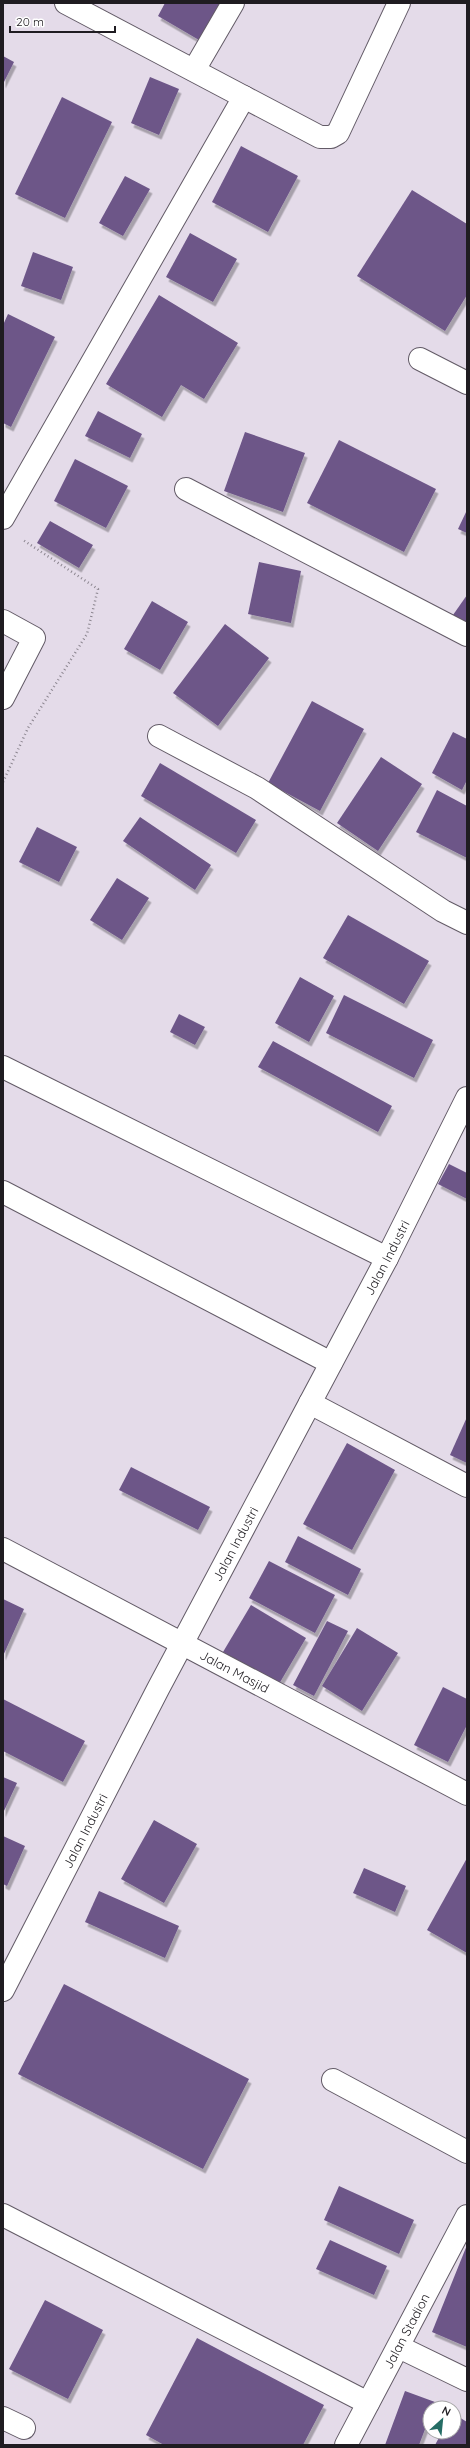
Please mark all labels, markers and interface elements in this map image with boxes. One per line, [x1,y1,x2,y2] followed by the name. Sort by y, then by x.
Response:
[10,8,115,34] scale bar
[16,14,44,29] text: 20 m
[361,1217,413,1298] street label: Jalan Industri
[209,1504,261,1584] street label: Jalan Industri
[197,1646,272,1696] street label: Jalan Masjid
[59,1791,111,1871] street label: Jalan Industri
[380,2291,433,2371] street label: Jalan Stadion
[422,2400,462,2440] north arrow
[440,2403,453,2419] text: N

